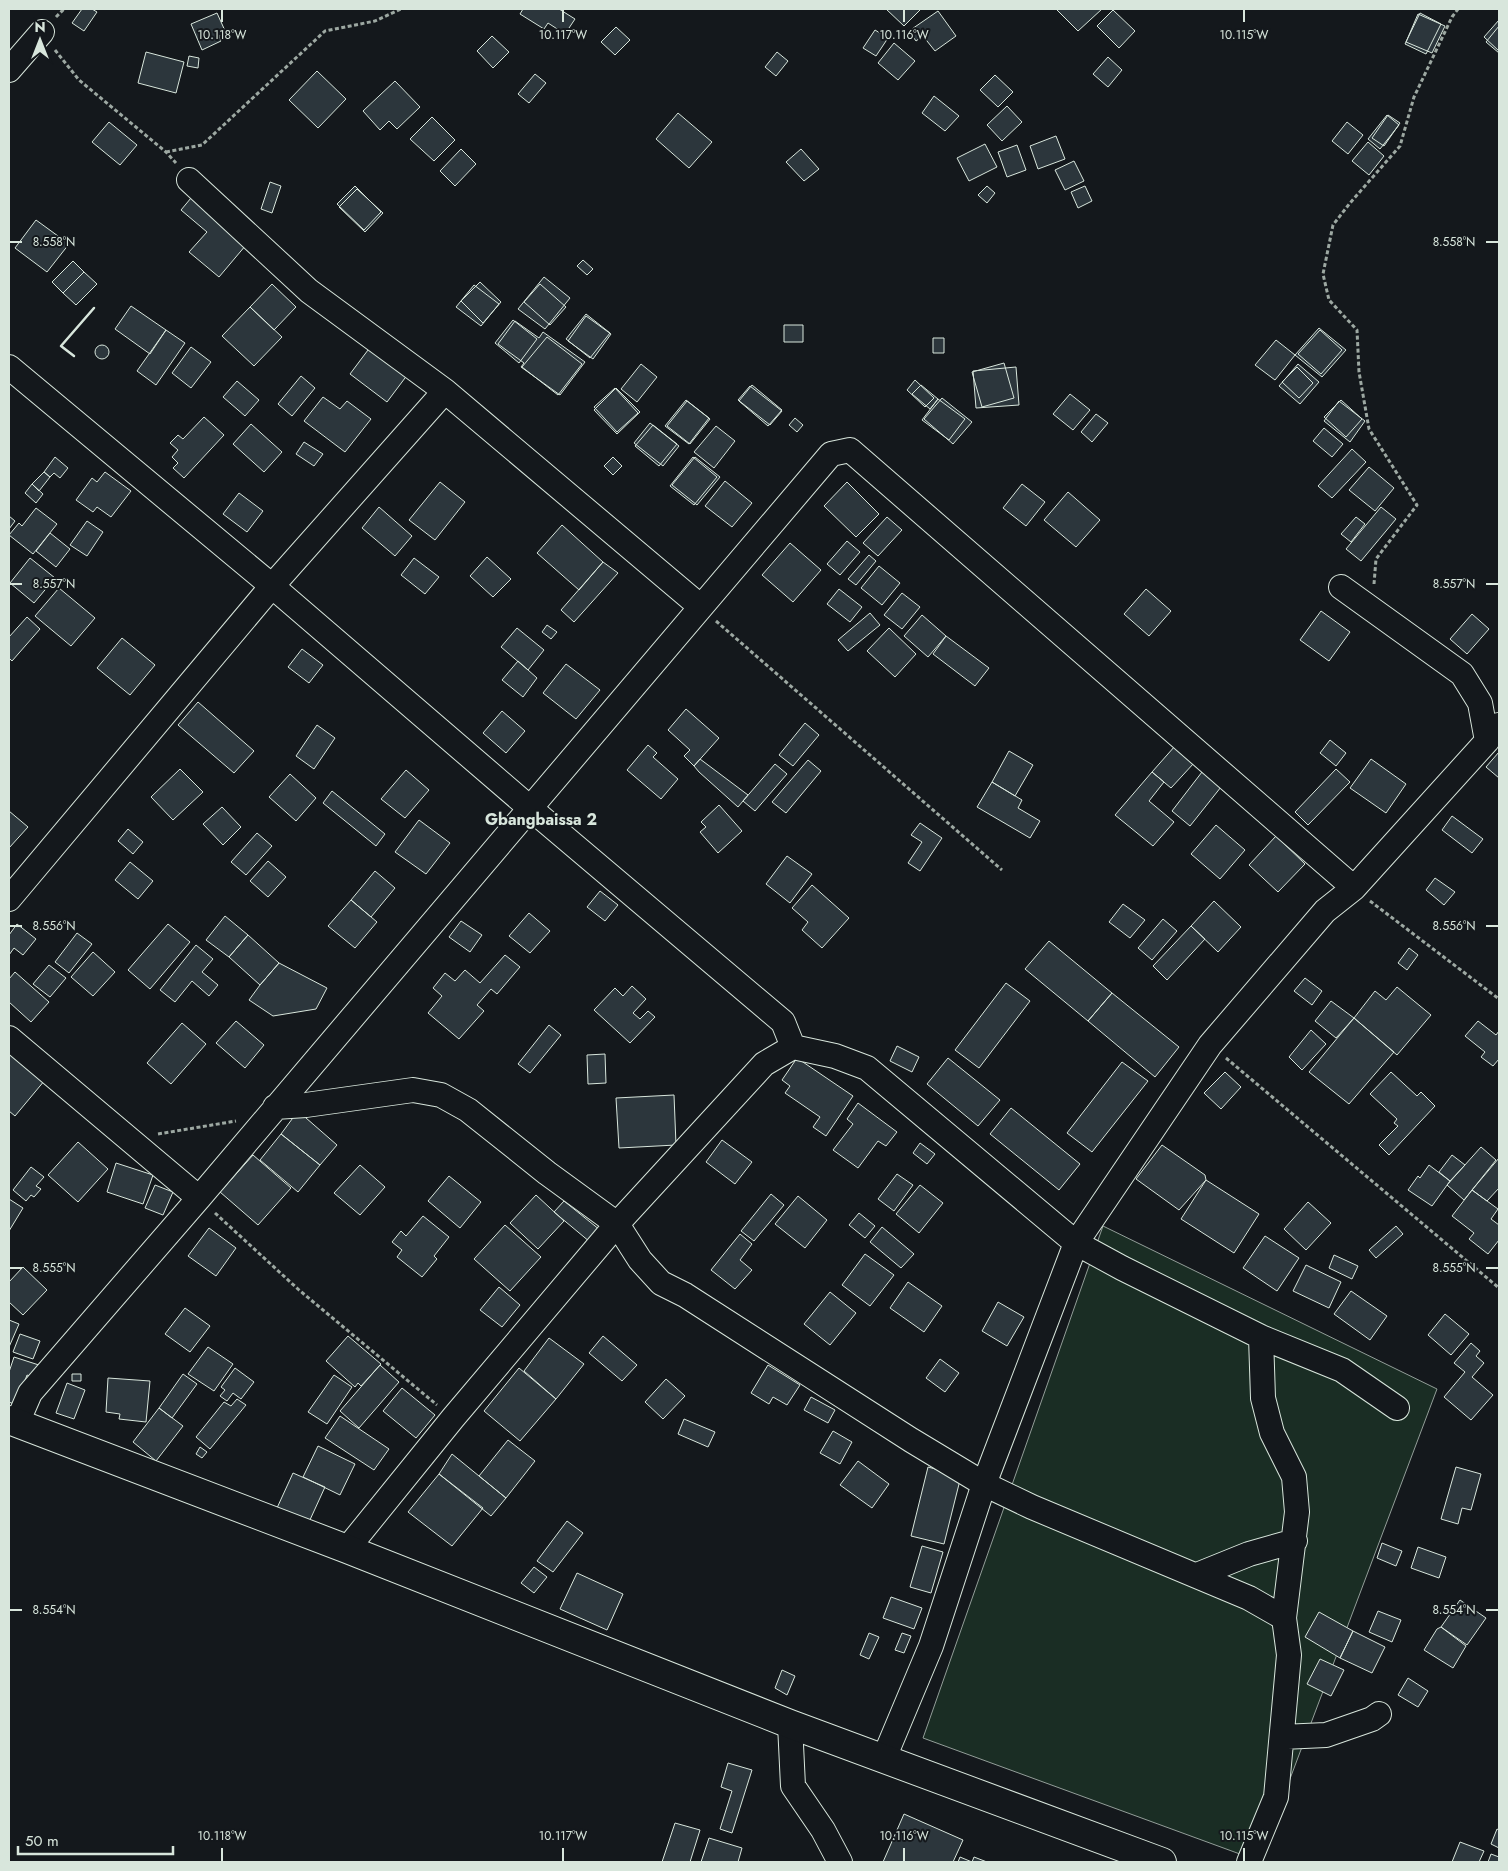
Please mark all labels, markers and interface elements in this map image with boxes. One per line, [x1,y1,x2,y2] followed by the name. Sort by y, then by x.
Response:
[15,15,65,65] north arrow
[34,17,46,37] text: N
[198,26,246,44] text: 10.118°W
[539,26,587,44] text: 10.117°W
[879,26,929,44] text: 10.116°W
[1220,26,1269,44] text: 10.115°W
[33,233,75,251] text: 8.558°N
[1433,233,1475,251] text: 8.558°N
[33,575,75,593] text: 8.557°N
[1433,575,1475,593] text: 8.557°N
[485,808,597,831] district label: Gbangbaissa 2
[32,917,76,935] text: 8.556°N
[1432,917,1476,935] text: 8.556°N
[33,1259,75,1277] text: 8.555°N
[1433,1259,1475,1277] text: 8.555°N
[32,1601,76,1619] text: 8.554°N
[1432,1601,1476,1619] text: 8.554°N
[18,1824,172,1856] scale bar
[198,1827,246,1845] text: 10.118°W
[539,1827,587,1845] text: 10.117°W
[879,1827,929,1845] text: 10.116°W
[1220,1827,1269,1845] text: 10.115°W
[25,1830,59,1852] text: 50 m

